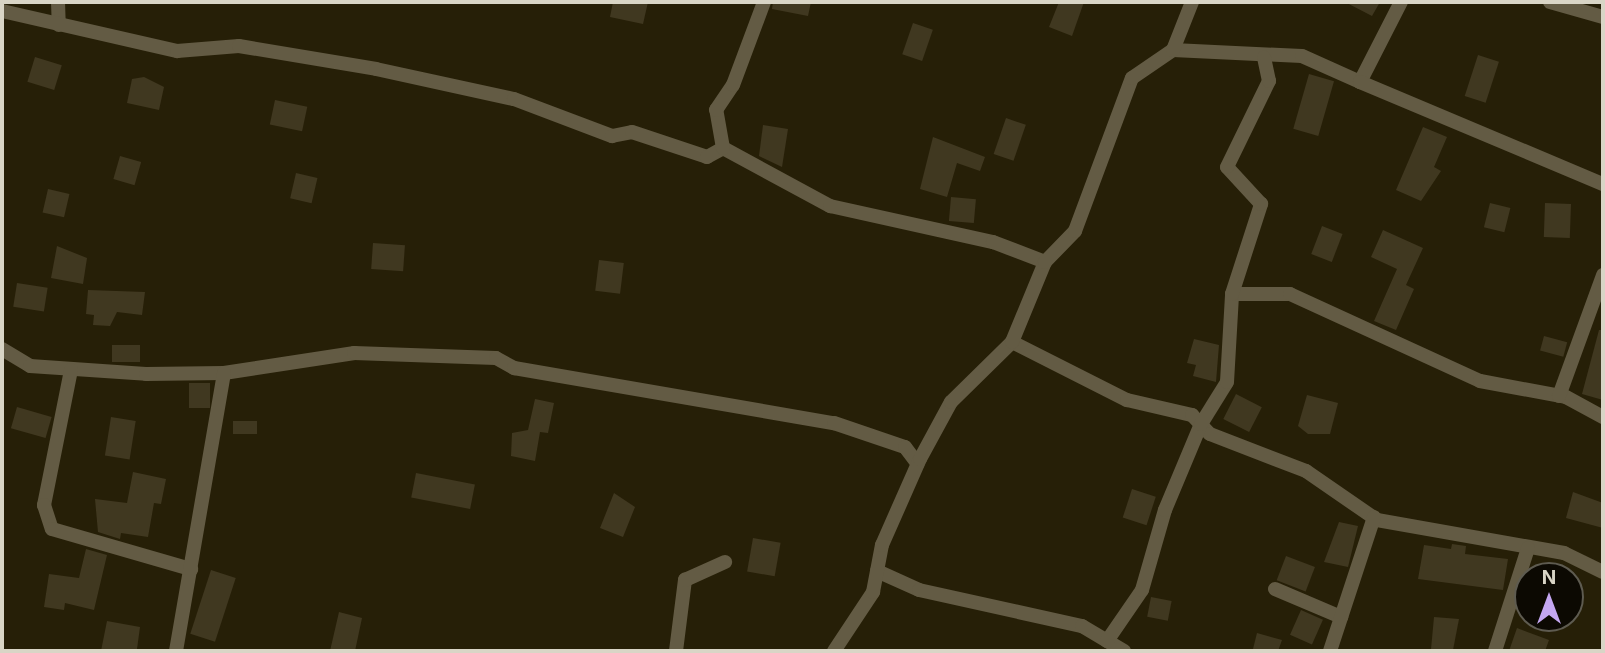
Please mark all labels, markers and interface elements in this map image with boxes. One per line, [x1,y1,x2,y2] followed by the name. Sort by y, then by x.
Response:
[1514,562,1584,632] north arrow
[1542,566,1556,589] text: N

